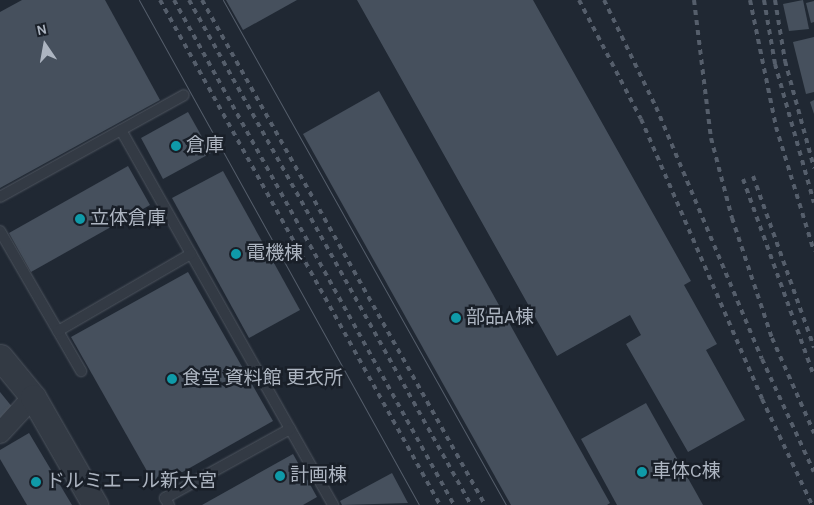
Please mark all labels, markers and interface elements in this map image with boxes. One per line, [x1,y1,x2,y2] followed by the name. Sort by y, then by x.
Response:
[20,20,70,70] north arrow
[35,20,48,39] text: N
[186,135,224,157] place label: 倉庫
[170,140,182,152] marker: 倉庫
[90,208,166,230] place label: 立体倉庫
[74,213,86,225] marker: 立体倉庫
[246,243,303,265] place label: 電機棟
[230,248,242,260] marker: 電機棟
[466,307,534,329] place label: 部品A棟
[450,312,462,324] marker: 部品A棟
[182,368,343,390] place label: 食堂 資料館 更衣所
[166,373,178,385] marker: 食堂 資料館 更衣所
[652,461,721,483] place label: 車体C棟
[290,465,347,487] place label: 計画棟
[636,466,648,478] marker: 車体C棟
[274,470,286,482] marker: 計画棟
[46,471,217,493] place label: ドルミエール新大宮
[30,476,42,488] marker: ドルミエール新大宮

